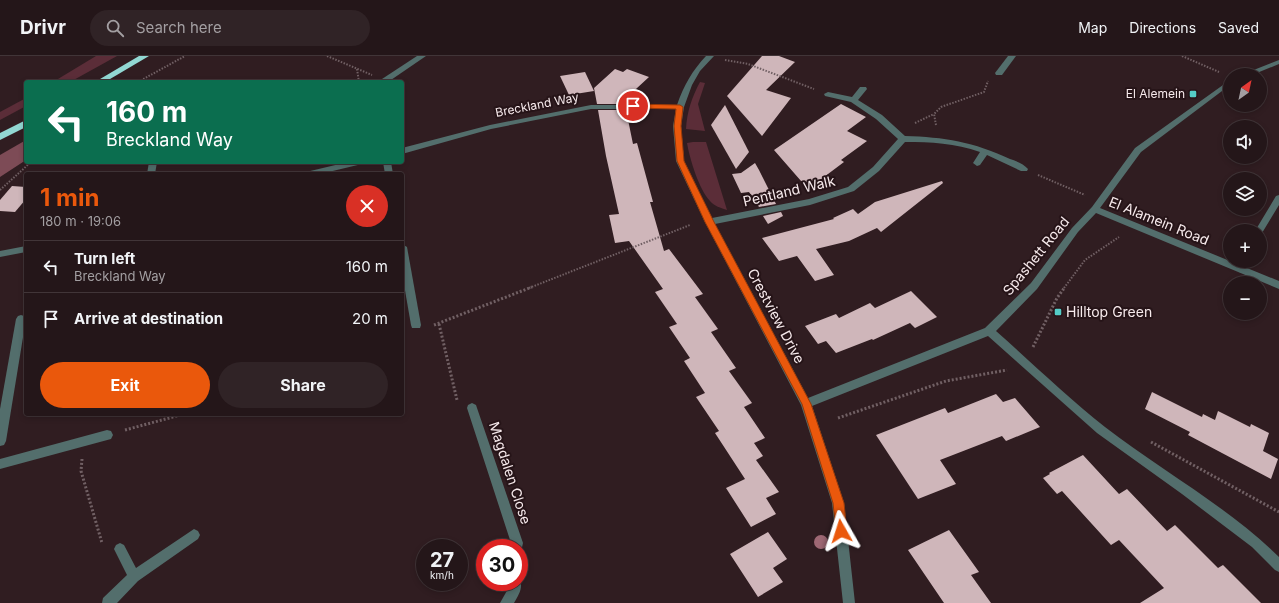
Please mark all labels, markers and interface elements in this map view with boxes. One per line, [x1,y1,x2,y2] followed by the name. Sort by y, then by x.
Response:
[90,10,370,46] search box
[20,16,66,39] text: Drivr
[104,17,126,39] icon: search
[136,18,222,37] text: Search here
[1078,19,1107,36] text: Map
[1129,19,1196,36] text: Directions
[1218,19,1259,36] text: Saved
[1223,68,1267,112] north arrow
[1223,68,1267,320] map controls
[1126,86,1185,101] place label: El Alemein
[494,89,580,120] street label: Breckland Way
[616,89,650,123] pin
[1188,89,1198,99] marker: El Alemein
[106,95,187,129] text: 160 m
[622,95,644,117] icon: arrive
[40,96,92,148] icon: left
[1223,120,1267,164] button: sound
[106,129,233,150] text: Breckland Way
[741,172,837,209] street label: Pentland Walk
[1223,172,1267,216] button: layers
[40,183,99,212] text: 1 min
[346,185,388,227] button: close
[1107,193,1212,248] street label: El Alamein Road
[40,213,121,229] text: 180 m · 19:06
[999,213,1072,298] street label: Spashett Road
[1223,224,1267,268] button: +
[74,249,135,268] text: Turn left
[40,256,62,278] icon: left
[346,257,388,276] text: 160 m
[744,265,809,366] street label: Crestview Drive
[74,268,166,284] text: Breckland Way
[1223,276,1267,320] button: −
[1066,303,1152,320] place label: Hilltop Green
[1053,307,1063,317] marker: Hilltop Green
[40,308,62,330] icon: arrive
[74,309,223,328] text: Arrive at destination
[352,309,388,328] text: 20 m
[40,362,210,408] button: Exit
[218,362,388,408] button: Share
[486,419,535,526] street label: Magdalen Close
[820,510,862,552] position arrow
[476,539,528,591] speed limit sign: 30
[430,548,454,572] text: 27
[430,569,454,581] text: km/h

